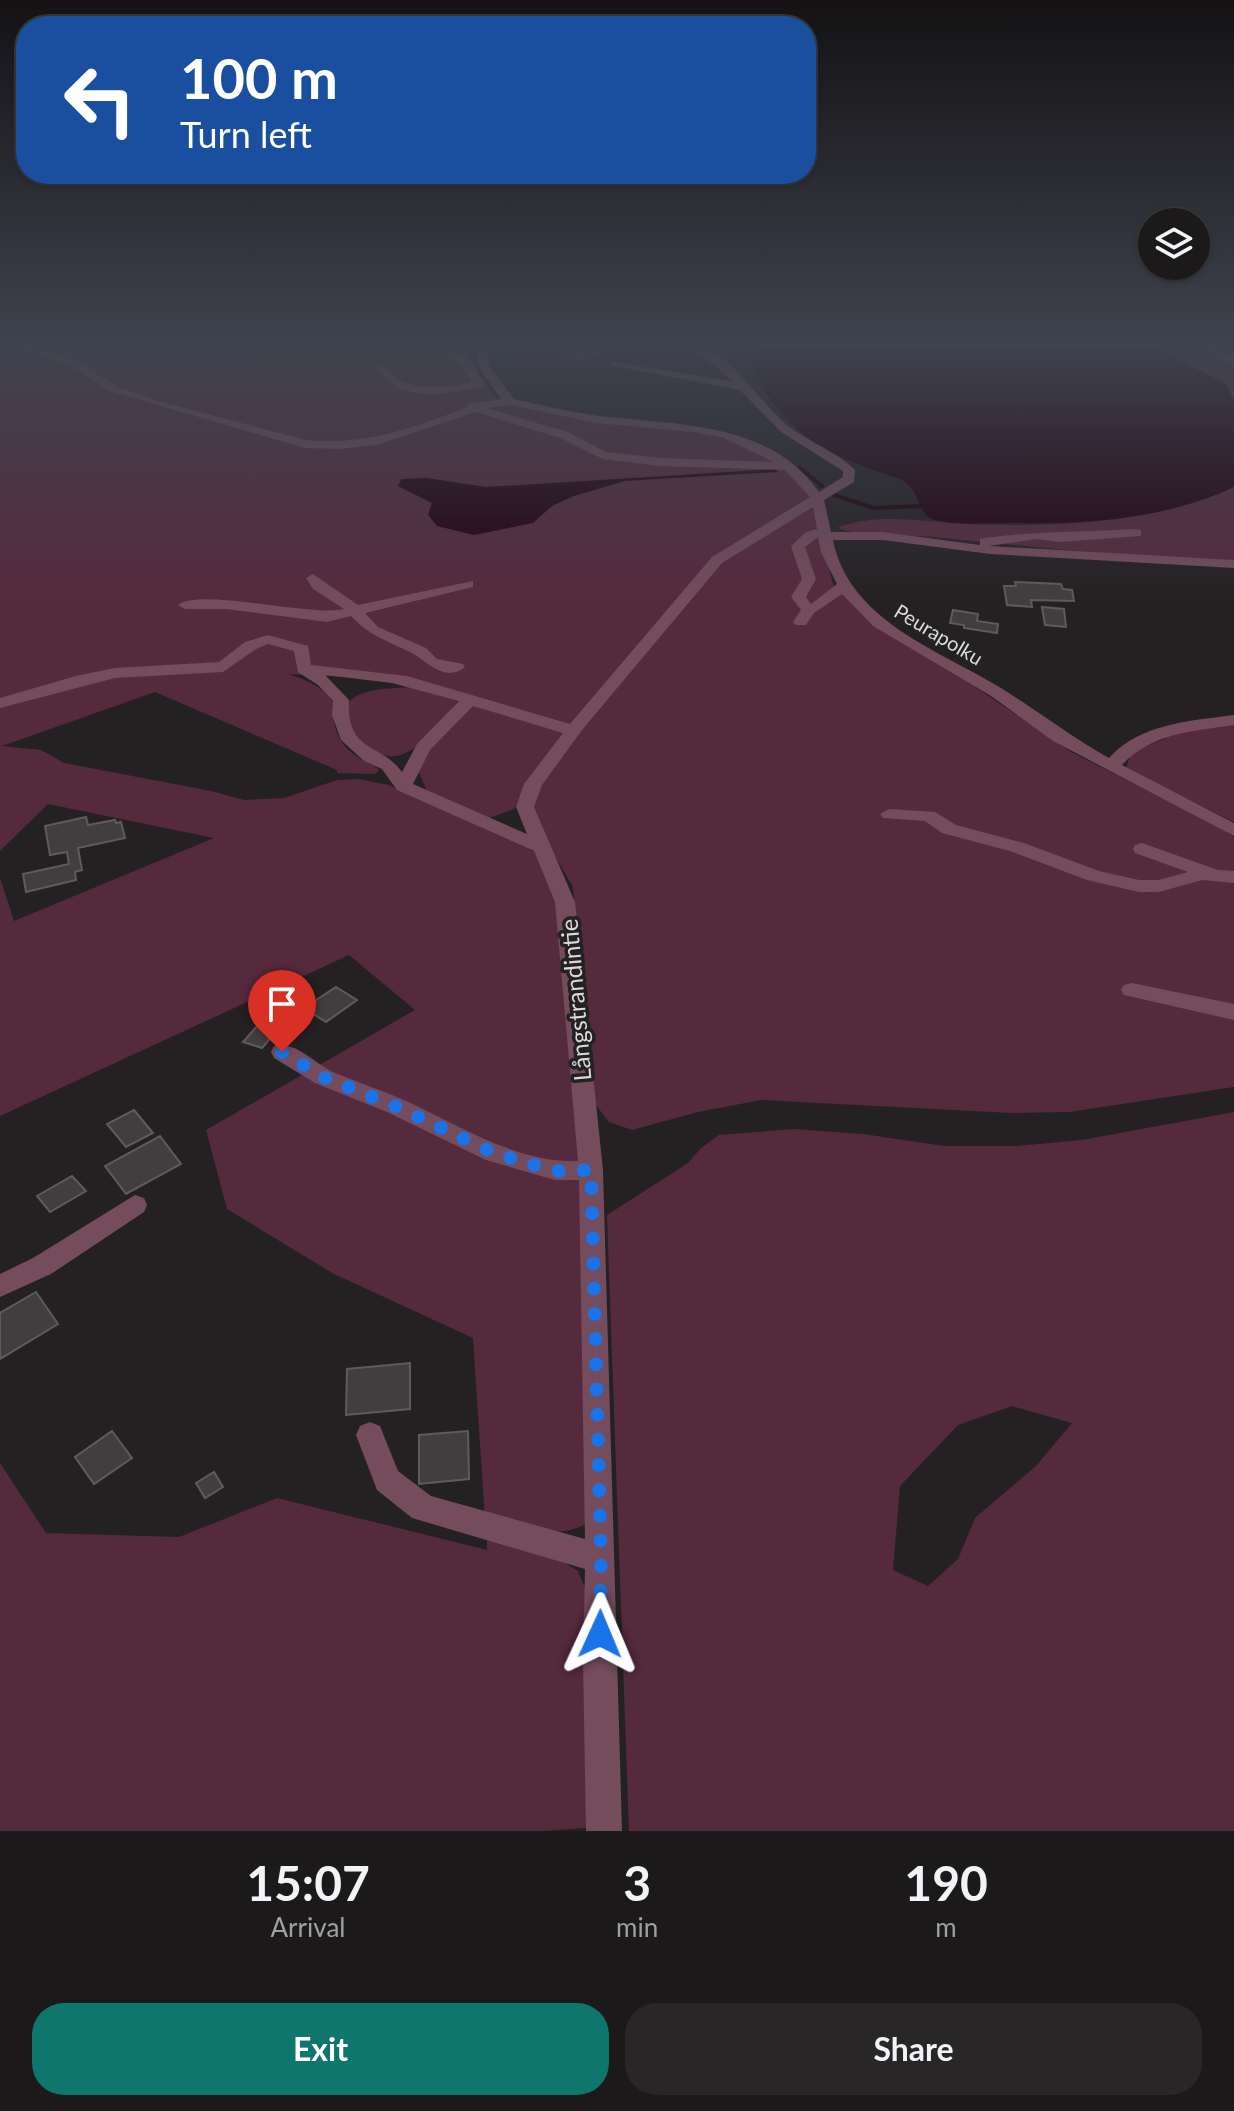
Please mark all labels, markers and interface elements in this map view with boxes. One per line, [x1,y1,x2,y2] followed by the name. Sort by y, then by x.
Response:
[180,44,338,111] text: 100 m
[48,48,152,152] icon: left
[180,112,312,156] text: Turn left
[1138,208,1210,280] map controls
[1138,208,1210,280] button: layers
[890,598,988,670] street label: Peurapolku
[553,918,597,1082] street label: Långstrandintie
[248,970,316,1052] pin
[260,982,304,1026] icon: arrive
[558,1592,642,1676] position arrow
[246,1854,370,1911] text: 15:07
[623,1854,651,1911] text: 3
[904,1854,988,1911] text: 190
[271,1911,345,1943] text: Arrival
[616,1911,658,1943] text: min
[935,1911,957,1943] text: m
[32,2003,609,2095] button: Exit
[625,2003,1202,2095] button: Share

